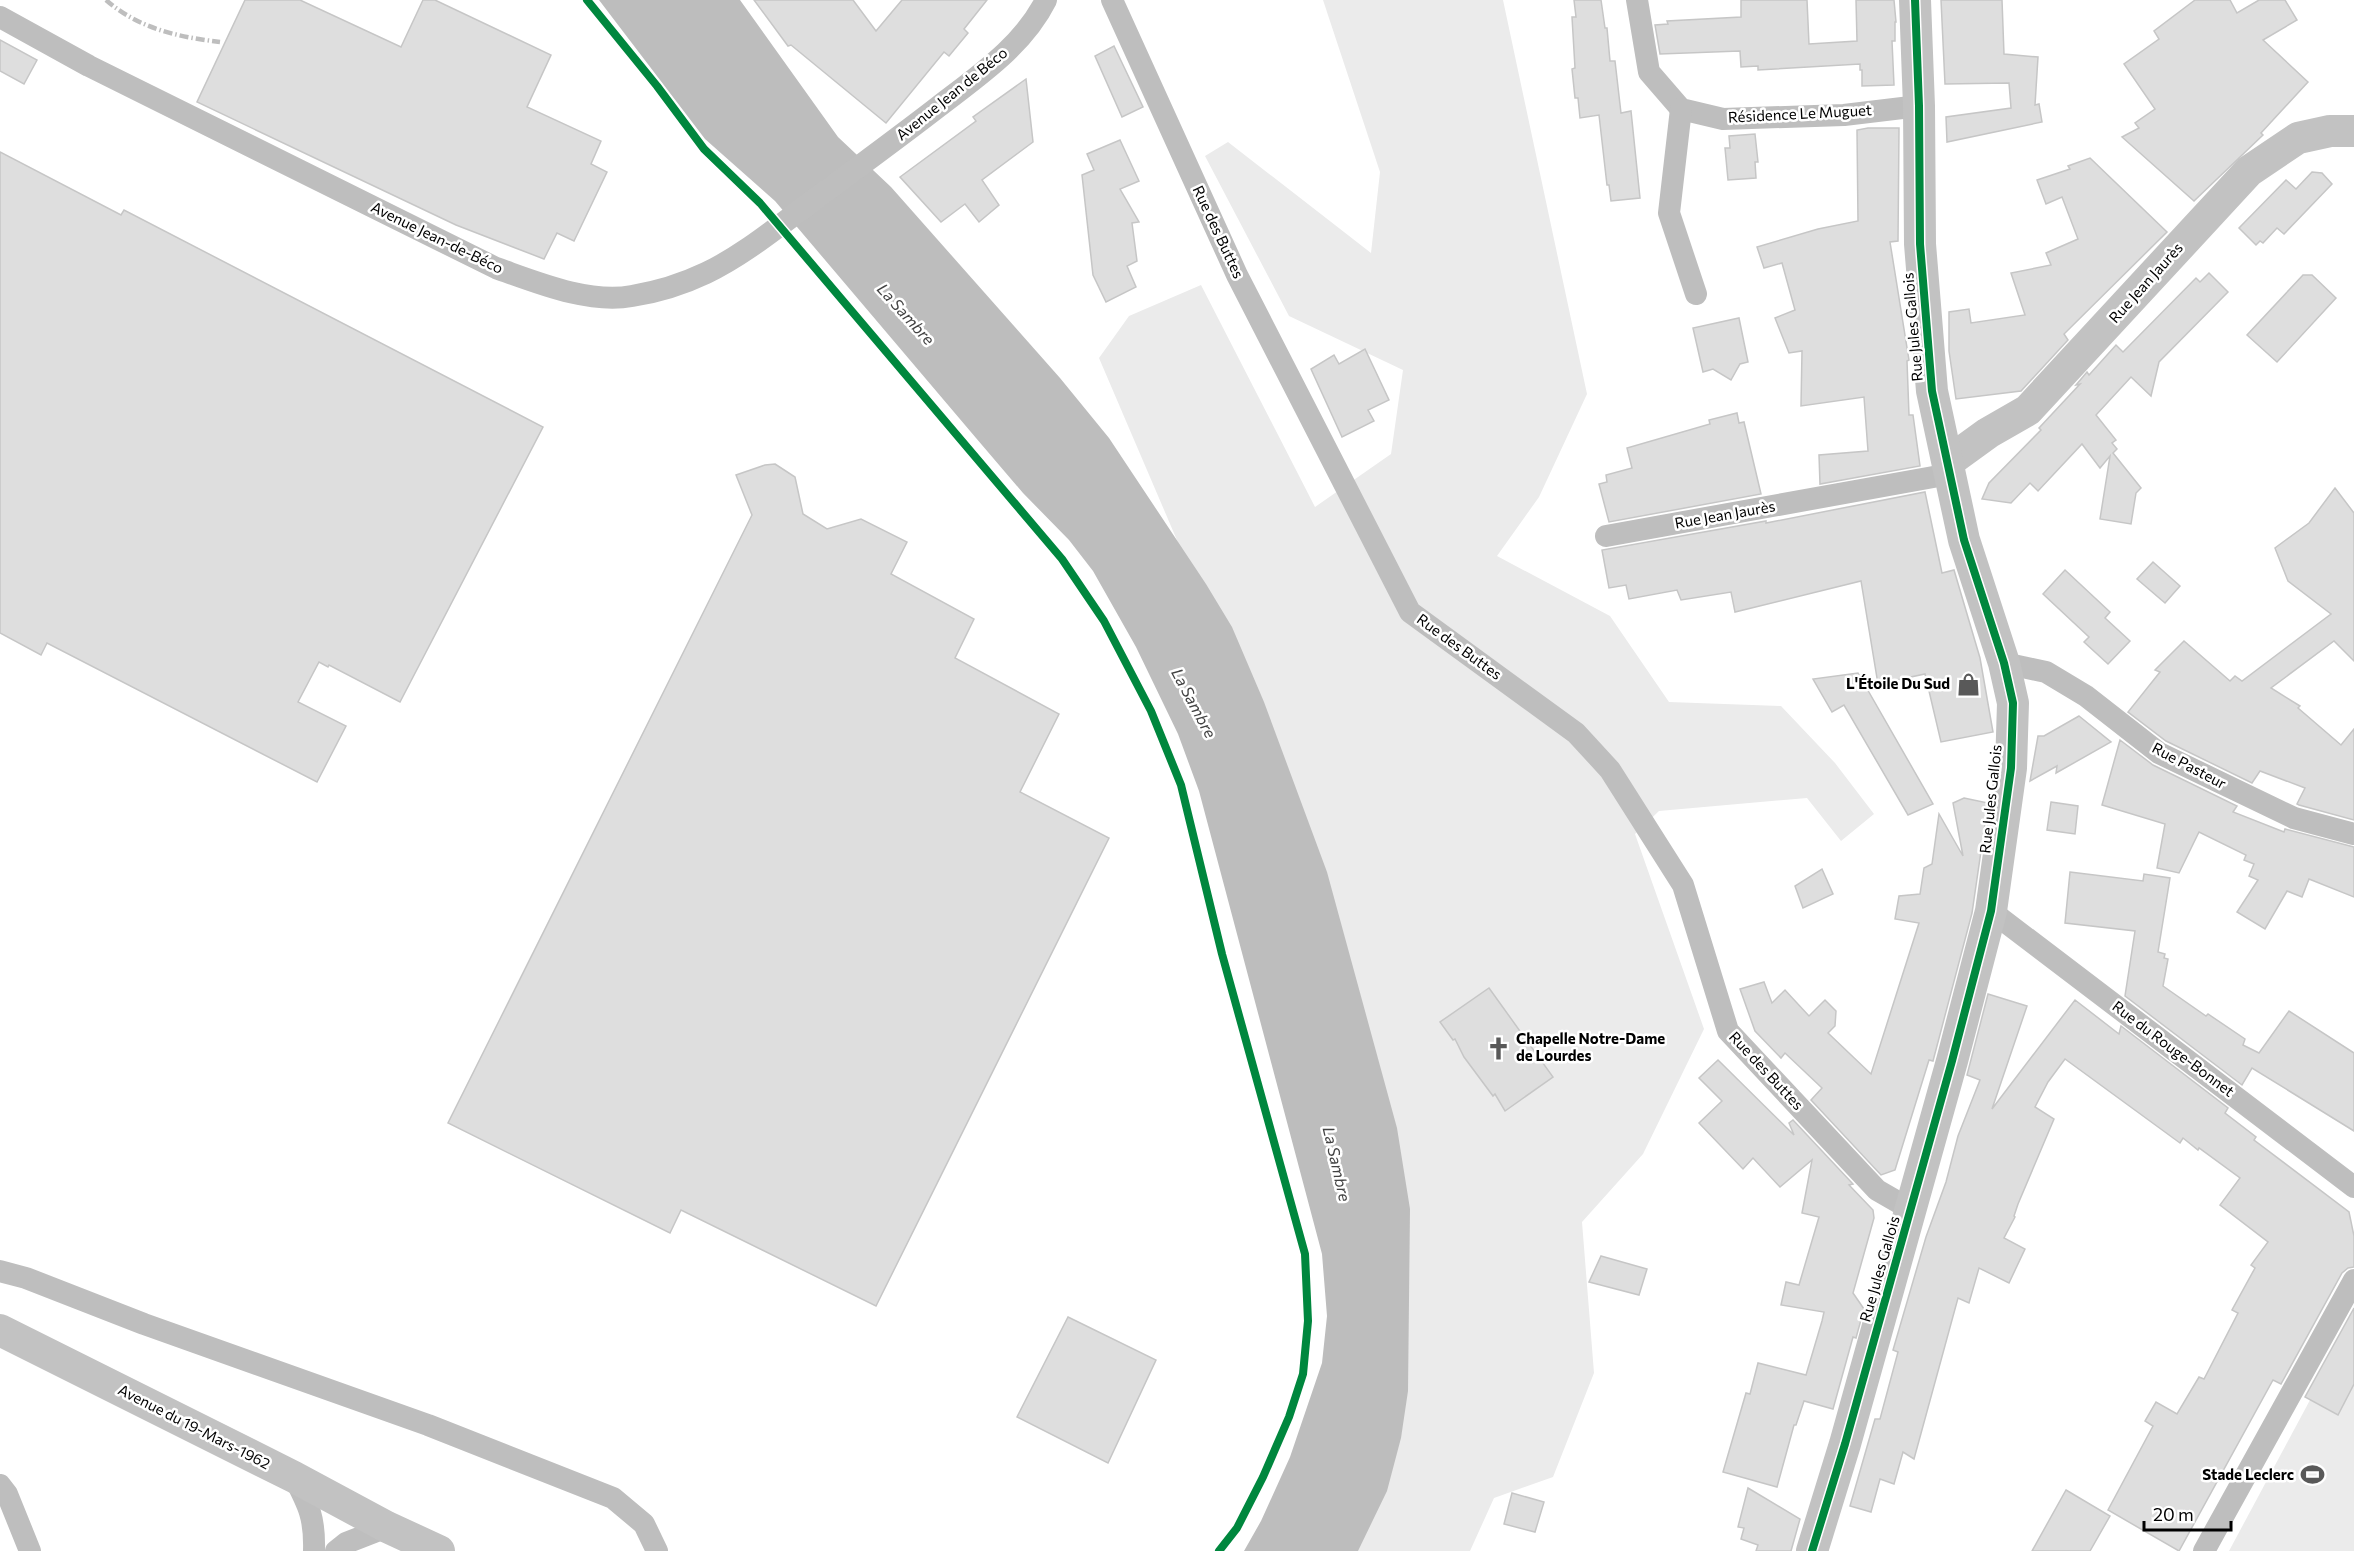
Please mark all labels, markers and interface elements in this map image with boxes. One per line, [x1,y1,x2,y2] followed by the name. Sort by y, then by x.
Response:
[892,43,1011,144] street label: Avenue Jean de Béco
[1728,100,1872,126] street label: Résidence Le Muguet
[1190,182,1248,281] street label: Rue des Buttes
[368,197,506,277] street label: Avenue Jean-de-Béco
[2105,238,2186,326] street label: Rue Jean Jaurès
[1898,272,1926,382] street label: Rue Jules Gallois
[874,279,939,349] water label: La Sambre
[1673,496,1777,532] street label: Rue Jean Jaurès
[1414,609,1506,683] street label: Rue des Buttes
[1168,665,1221,741] water label: La Sambre
[1955,671,1981,697] shop icon: L'Étoile Du Sud
[1846,674,1950,692] place label: L'Étoile Du Sud
[2149,738,2230,792] street label: Rue Pasteur
[1975,743,2005,854] street label: Rue Jules Gallois
[2109,996,2238,1100] street label: Rue du Rouge-Bonnet
[1726,1027,1808,1113] street label: Rue des Buttes
[1516,1029,1665,1064] place label: Chapelle Notre-Dame de Lourdes
[1485,1035,1511,1061] church icon: Chapelle Notre-Dame de Lourdes
[1320,1125,1355,1204] water label: La Sambre
[1855,1214,1903,1324] street label: Rue Jules Gallois
[115,1380,274,1472] street label: Avenue du 19-Mars-1962
[2299,1462,2325,1488] sports icon: Stade Leclerc
[2202,1465,2294,1483] place label: Stade Leclerc
[2144,1494,2231,1532] scale bar
[2153,1503,2194,1525] text: 20 m

